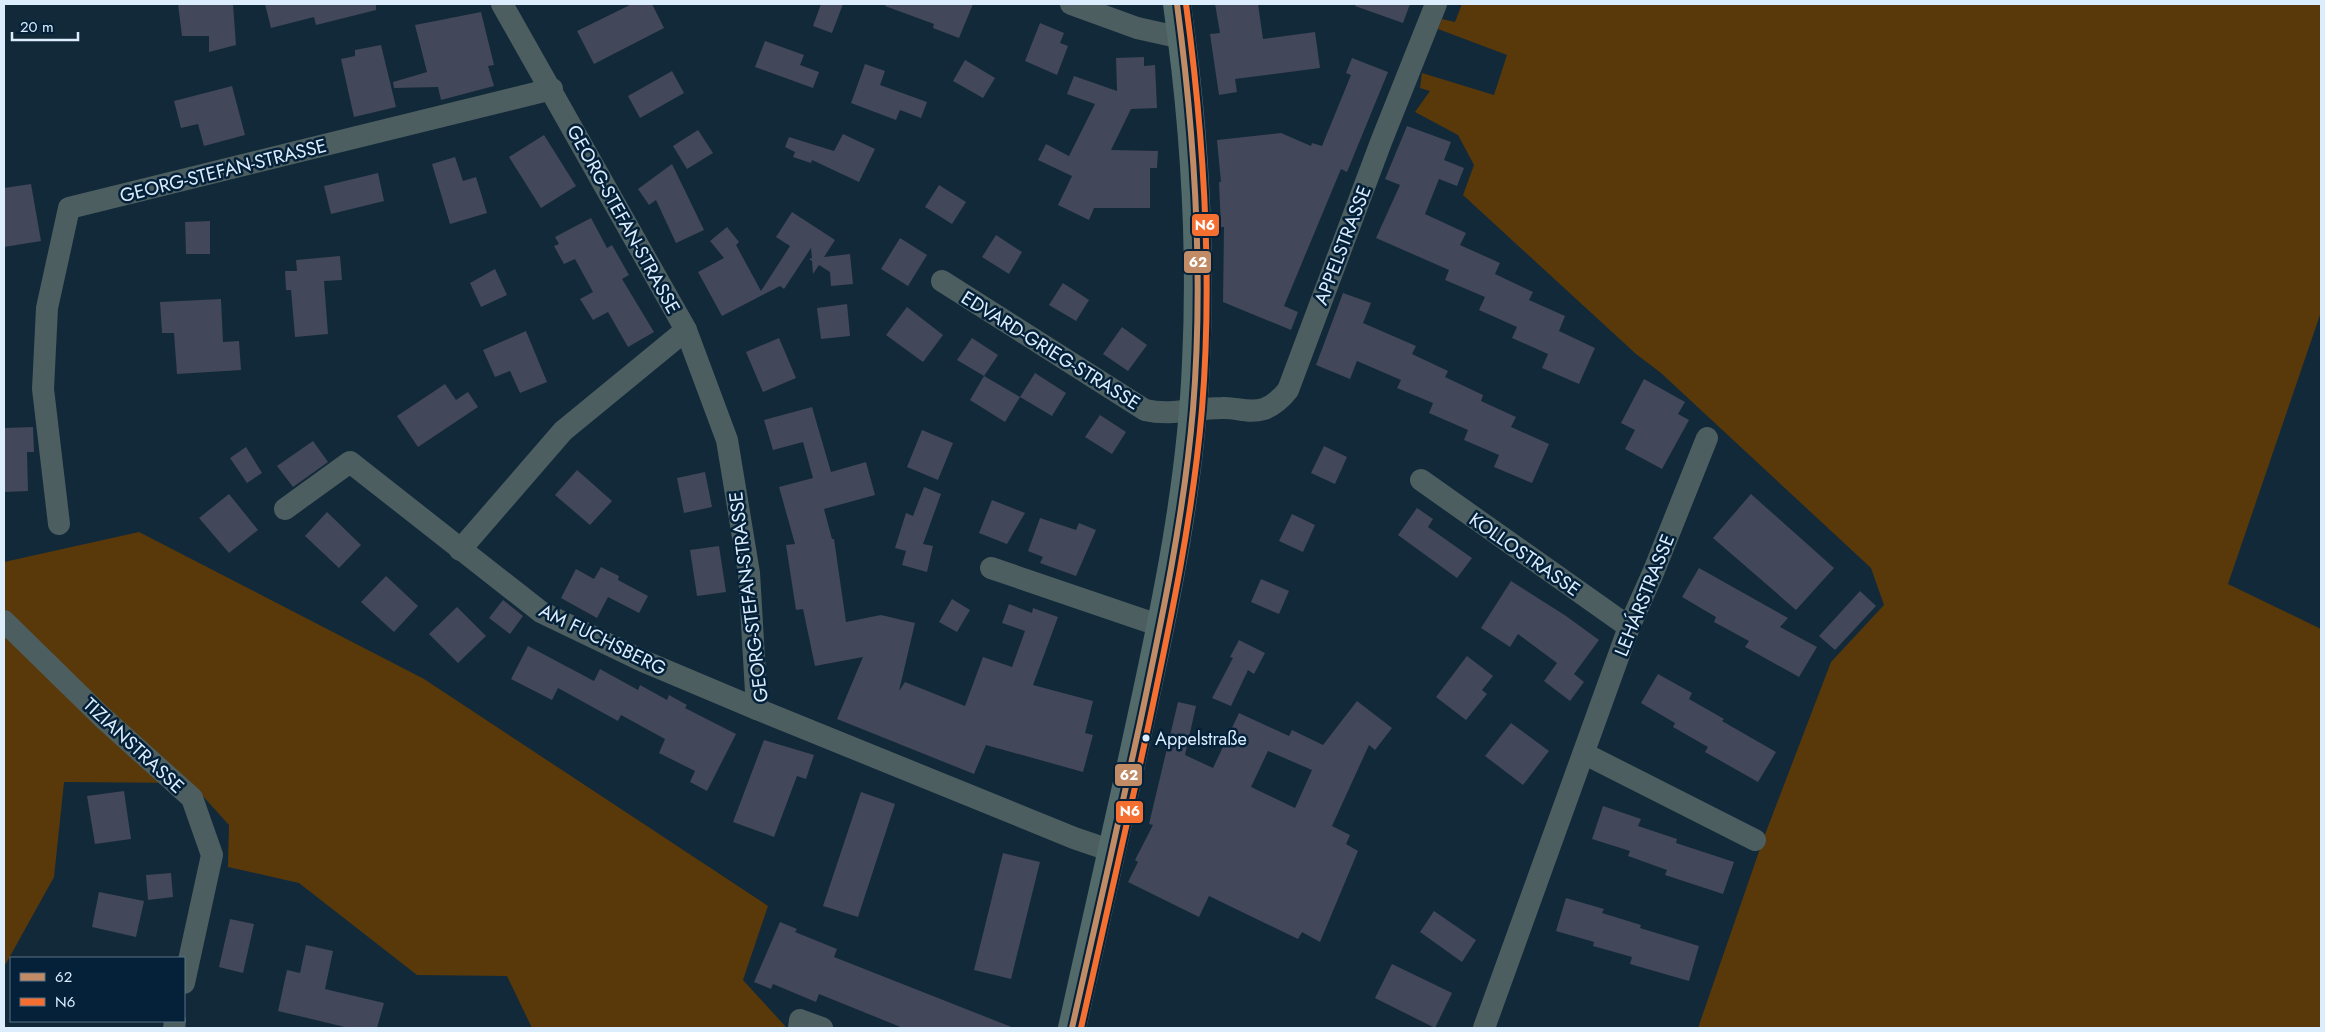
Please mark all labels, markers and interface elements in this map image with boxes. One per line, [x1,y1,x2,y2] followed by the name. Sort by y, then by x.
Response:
[12,10,79,42] scale bar
[20,16,54,38] text: 20 m
[560,120,687,319] street label: GEORG-STEFAN-STRASSE
[117,132,329,209] street label: GEORG-STEFAN-STRASSE
[1307,181,1378,309] street label: APPELSTRASSE
[1191,213,1220,237] line badge: N6
[1195,215,1215,235] text: N6
[1183,250,1212,274] line badge: 62
[1189,252,1207,272] text: 62
[956,284,1145,417] street label: EDVARD-GRIEG-STRASSE
[722,490,775,704] street label: GEORG-STEFAN-STRASSE
[1464,506,1586,603] street label: KOLLOSTRASSE
[1608,530,1681,660] street label: LEHÁRSTRASSE
[535,597,671,682] street label: AM FUCHSBERG
[77,691,190,799] street label: TIZIANSTRASSE
[1155,726,1247,752] place label: Appelstraße
[1141,733,1151,743] marker: Appelstraße
[1114,763,1143,787] line badge: 62
[1120,765,1138,785] text: 62
[1115,800,1144,824] line badge: N6
[1120,801,1140,821] text: N6
[10,957,185,1022] legend
[55,966,72,988] text: 62
[55,991,75,1013] text: N6

